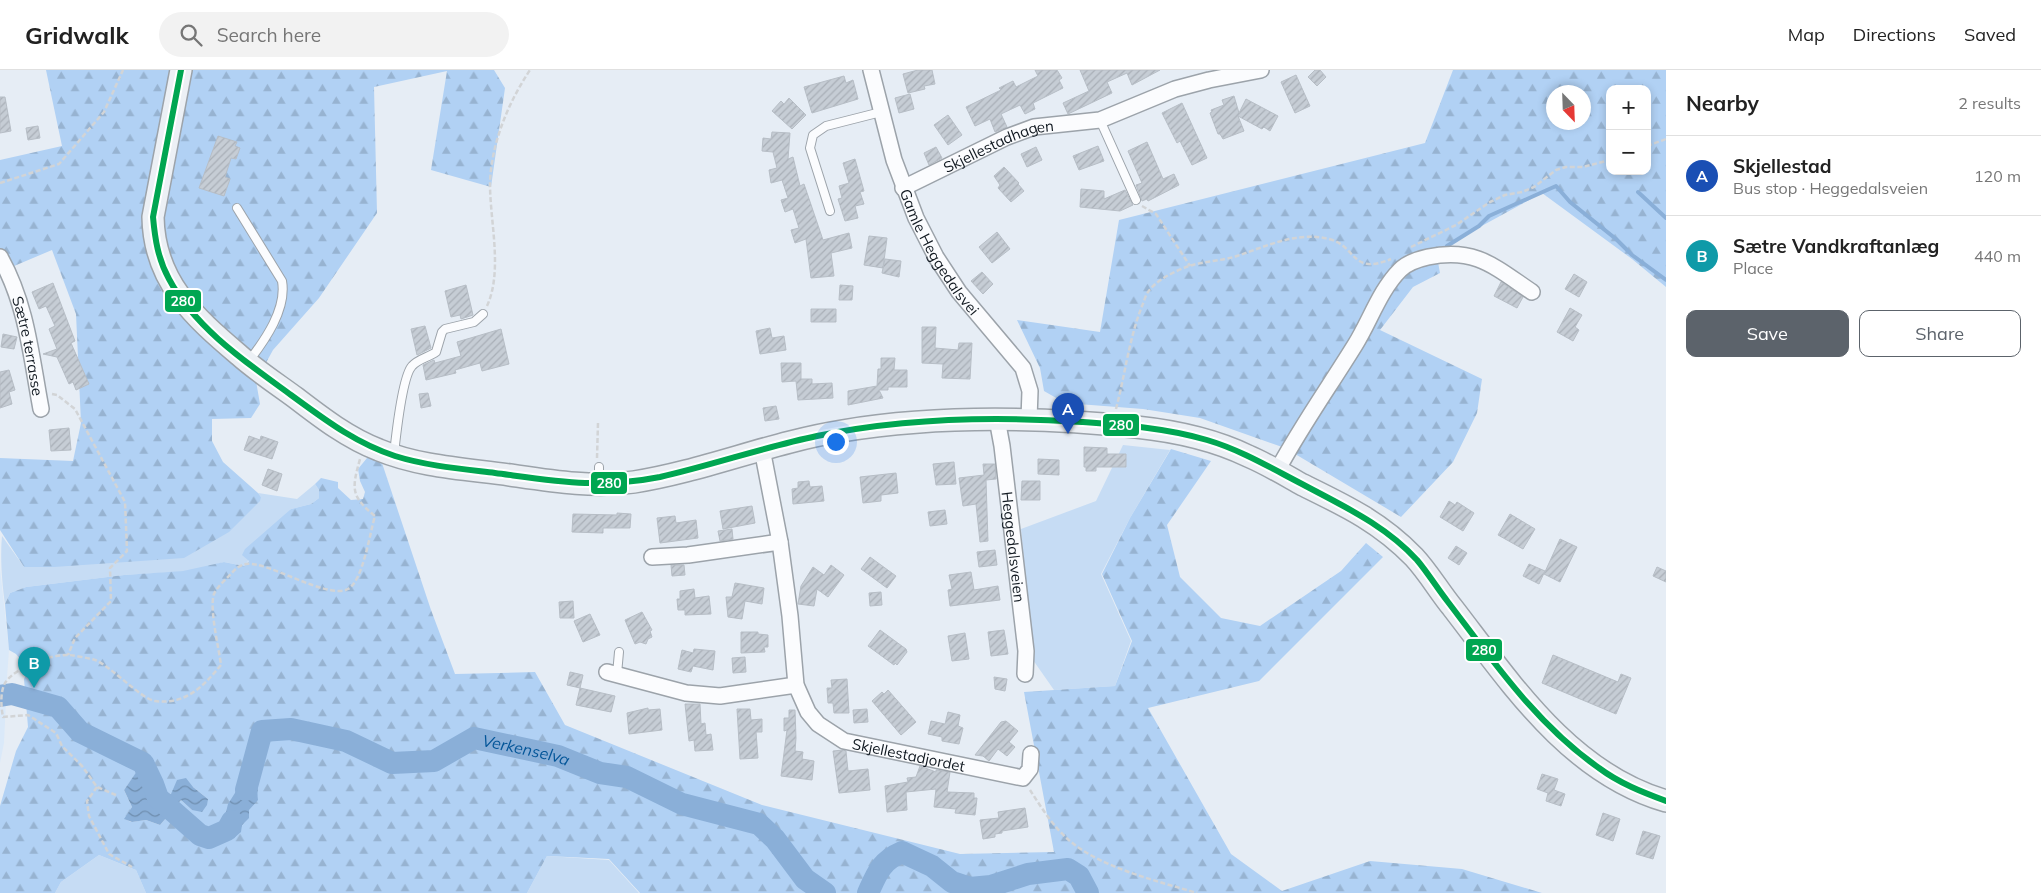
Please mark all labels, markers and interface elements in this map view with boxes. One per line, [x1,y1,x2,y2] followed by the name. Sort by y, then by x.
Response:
[159,12,509,57] search box
[25,20,129,50] text: Gridwalk
[177,21,205,49] icon: search
[217,23,321,47] text: Search here
[1788,23,1825,46] text: Map
[1853,23,1936,46] text: Directions
[1964,23,2016,46] text: Saved
[1546,85,1591,130] north arrow
[1606,85,1651,175] map controls
[1606,85,1651,130] button: +
[1686,90,1759,116] text: Nearby
[1958,93,2021,113] text: 2 results
[940,115,1055,176] street label: Skjellestadhagen
[1606,130,1651,175] button: −
[1733,154,1832,178] text: Skjellestad
[1696,166,1708,186] text: A
[1974,166,2021,186] text: 120 m
[1733,178,1928,198] text: Bus stop · Heggedalsveien
[896,186,984,319] street label: Gamle Heggedalsvei
[1733,234,1939,258] text: Sætre Vandkraftanlæg
[1696,246,1708,266] text: B
[1974,246,2021,266] text: 440 m
[1733,258,1773,278] text: Place
[164,289,202,313] line badge: 280
[170,292,196,310] text: 280
[8,294,48,397] street label: Sætre terrasse
[1686,310,1849,357] button: Save
[1859,310,2021,357] button: Share
[1052,393,1084,434] pin: A
[1102,413,1140,437] line badge: 280
[1108,416,1134,434] text: 280
[823,429,849,455] your location
[590,471,628,495] line badge: 280
[596,474,622,492] text: 280
[998,490,1030,603] street label: Heggedalsveien
[1465,638,1503,662] line badge: 280
[1471,641,1497,659] text: 280
[18,647,50,688] pin: B
[480,730,573,770] water label: Verkenselva
[851,733,967,775] street label: Skjellestadjordet

